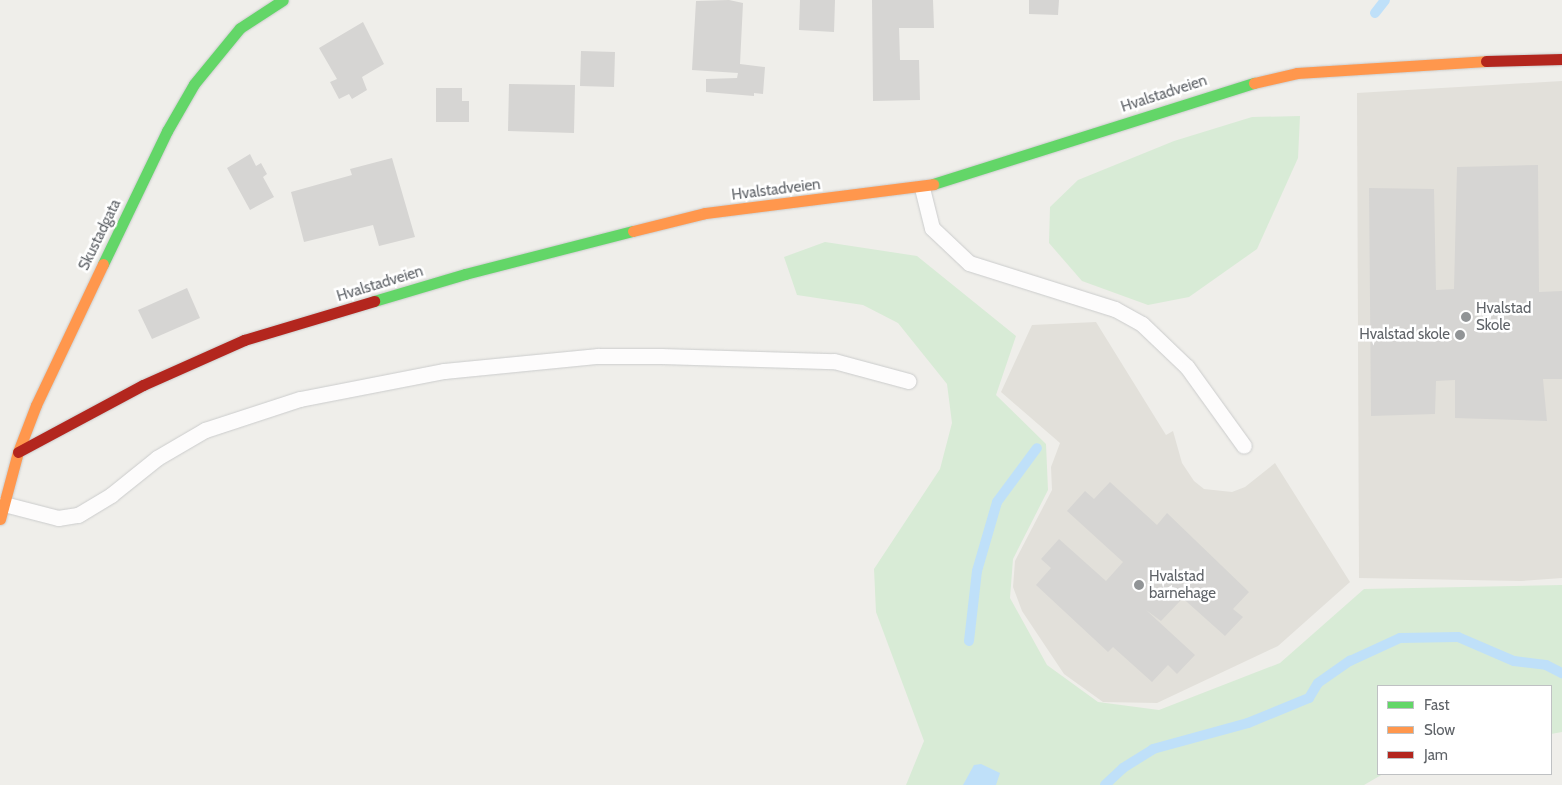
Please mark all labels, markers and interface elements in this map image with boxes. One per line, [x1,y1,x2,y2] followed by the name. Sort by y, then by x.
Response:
[1119,72,1209,116] street label: Hvalstadveien
[731,176,821,204] street label: Hvalstadveien
[75,197,125,273] street label: Skustadgata
[335,262,425,306] street label: Hvalstadveien
[1476,299,1531,334] place label: Hvalstad Skole
[1460,311,1472,323] marker: Hvalstad Skole
[1359,326,1450,344] place label: Hvalstad skole
[1454,329,1466,341] marker: Hvalstad skole
[1149,567,1216,602] place label: Hvalstad barnehage
[1133,579,1145,591] marker: Hvalstad barnehage
[1377,685,1552,775] legend
[1424,696,1449,714] text: Fast
[1424,721,1455,739] text: Slow
[1424,746,1448,764] text: Jam

